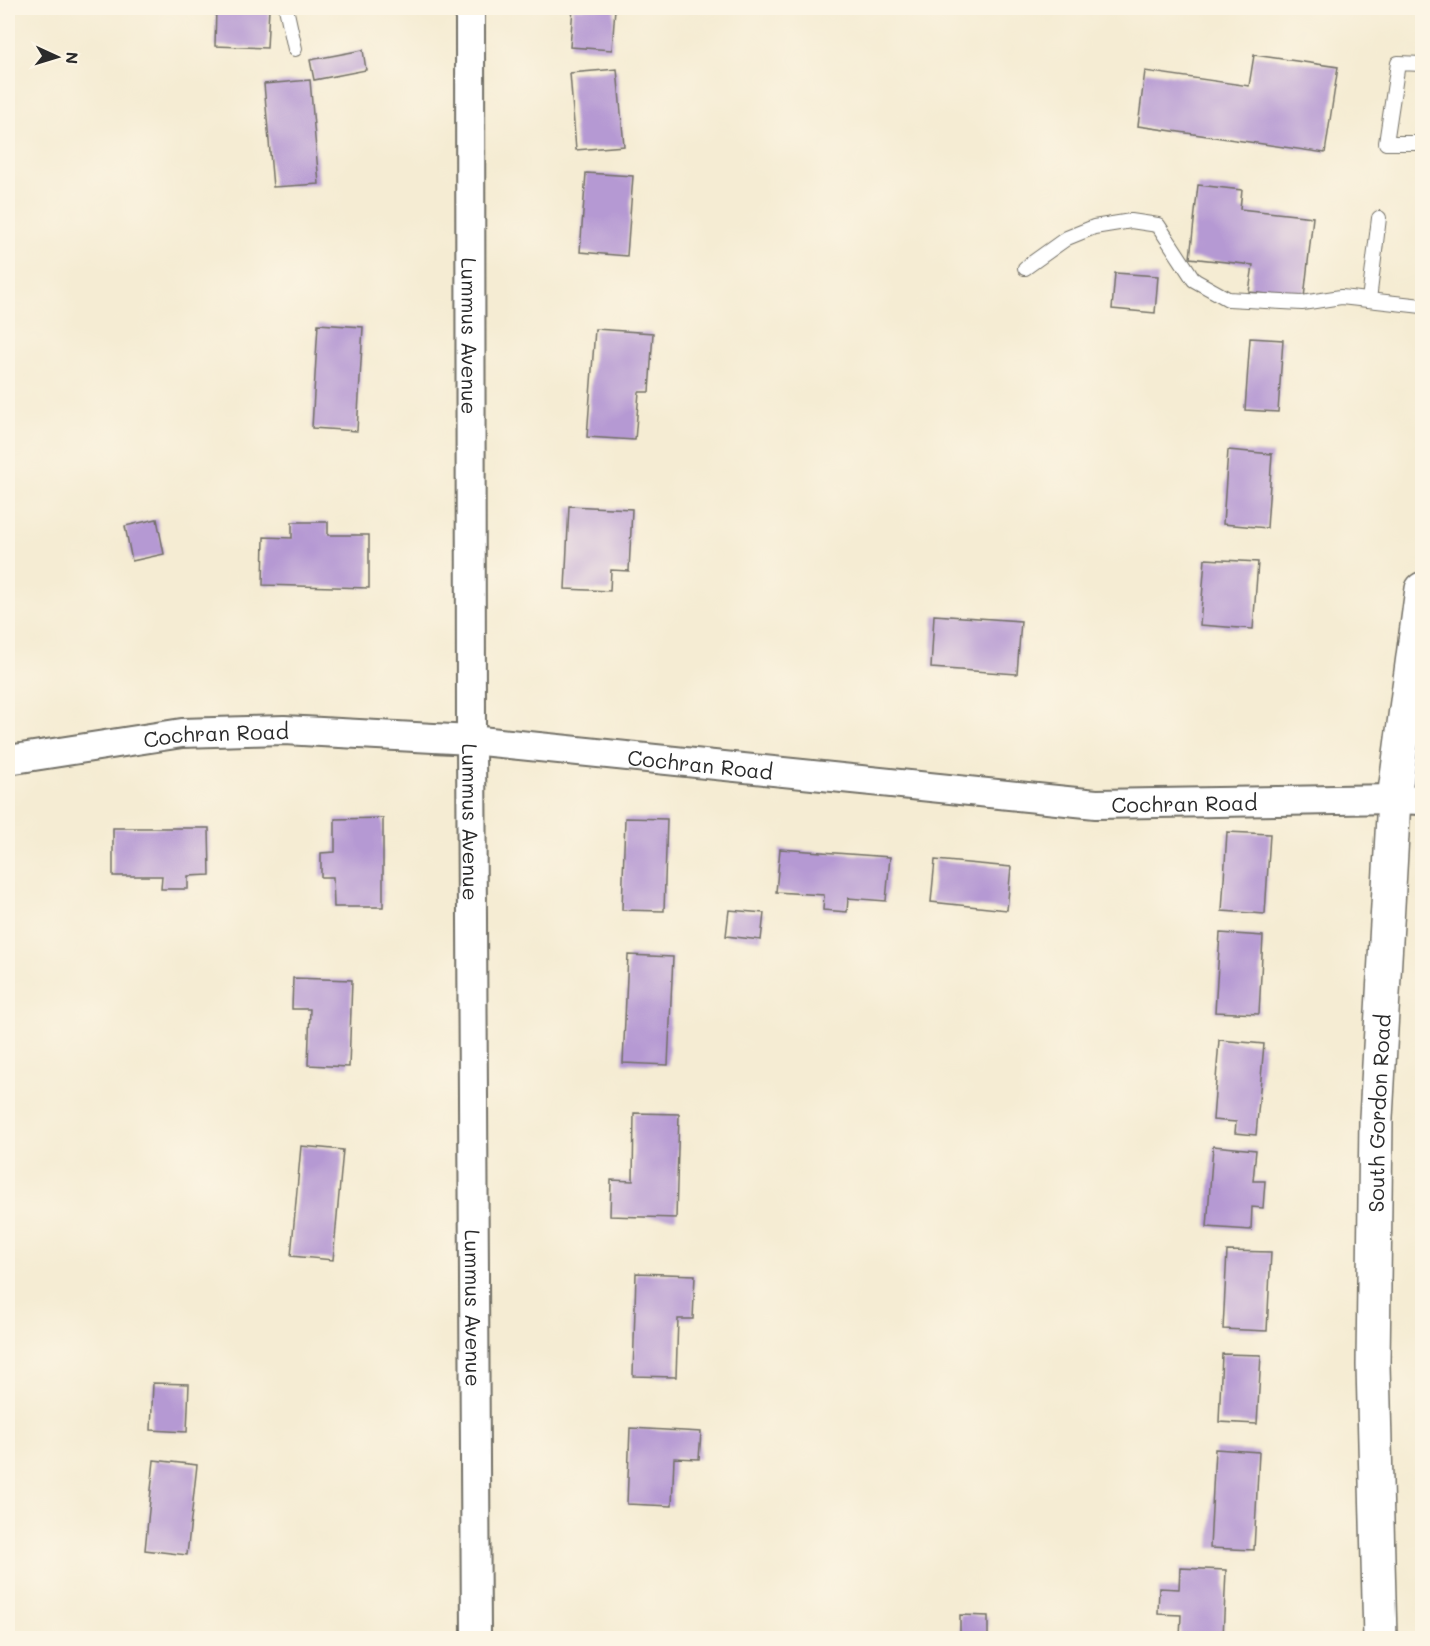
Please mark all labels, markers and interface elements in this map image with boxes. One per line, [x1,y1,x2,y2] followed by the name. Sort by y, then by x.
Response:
[27,27,87,87] north arrow
[62,51,83,65] text: N
[457,257,484,415] street label: Lummus Avenue
[141,716,289,752] street label: Cochran Road
[458,743,485,901] street label: Lummus Avenue
[626,743,774,784] street label: Cochran Road
[1111,788,1258,817] street label: Cochran Road
[1361,1013,1395,1213] street label: South Gordon Road
[460,1229,488,1387] street label: Lummus Avenue

